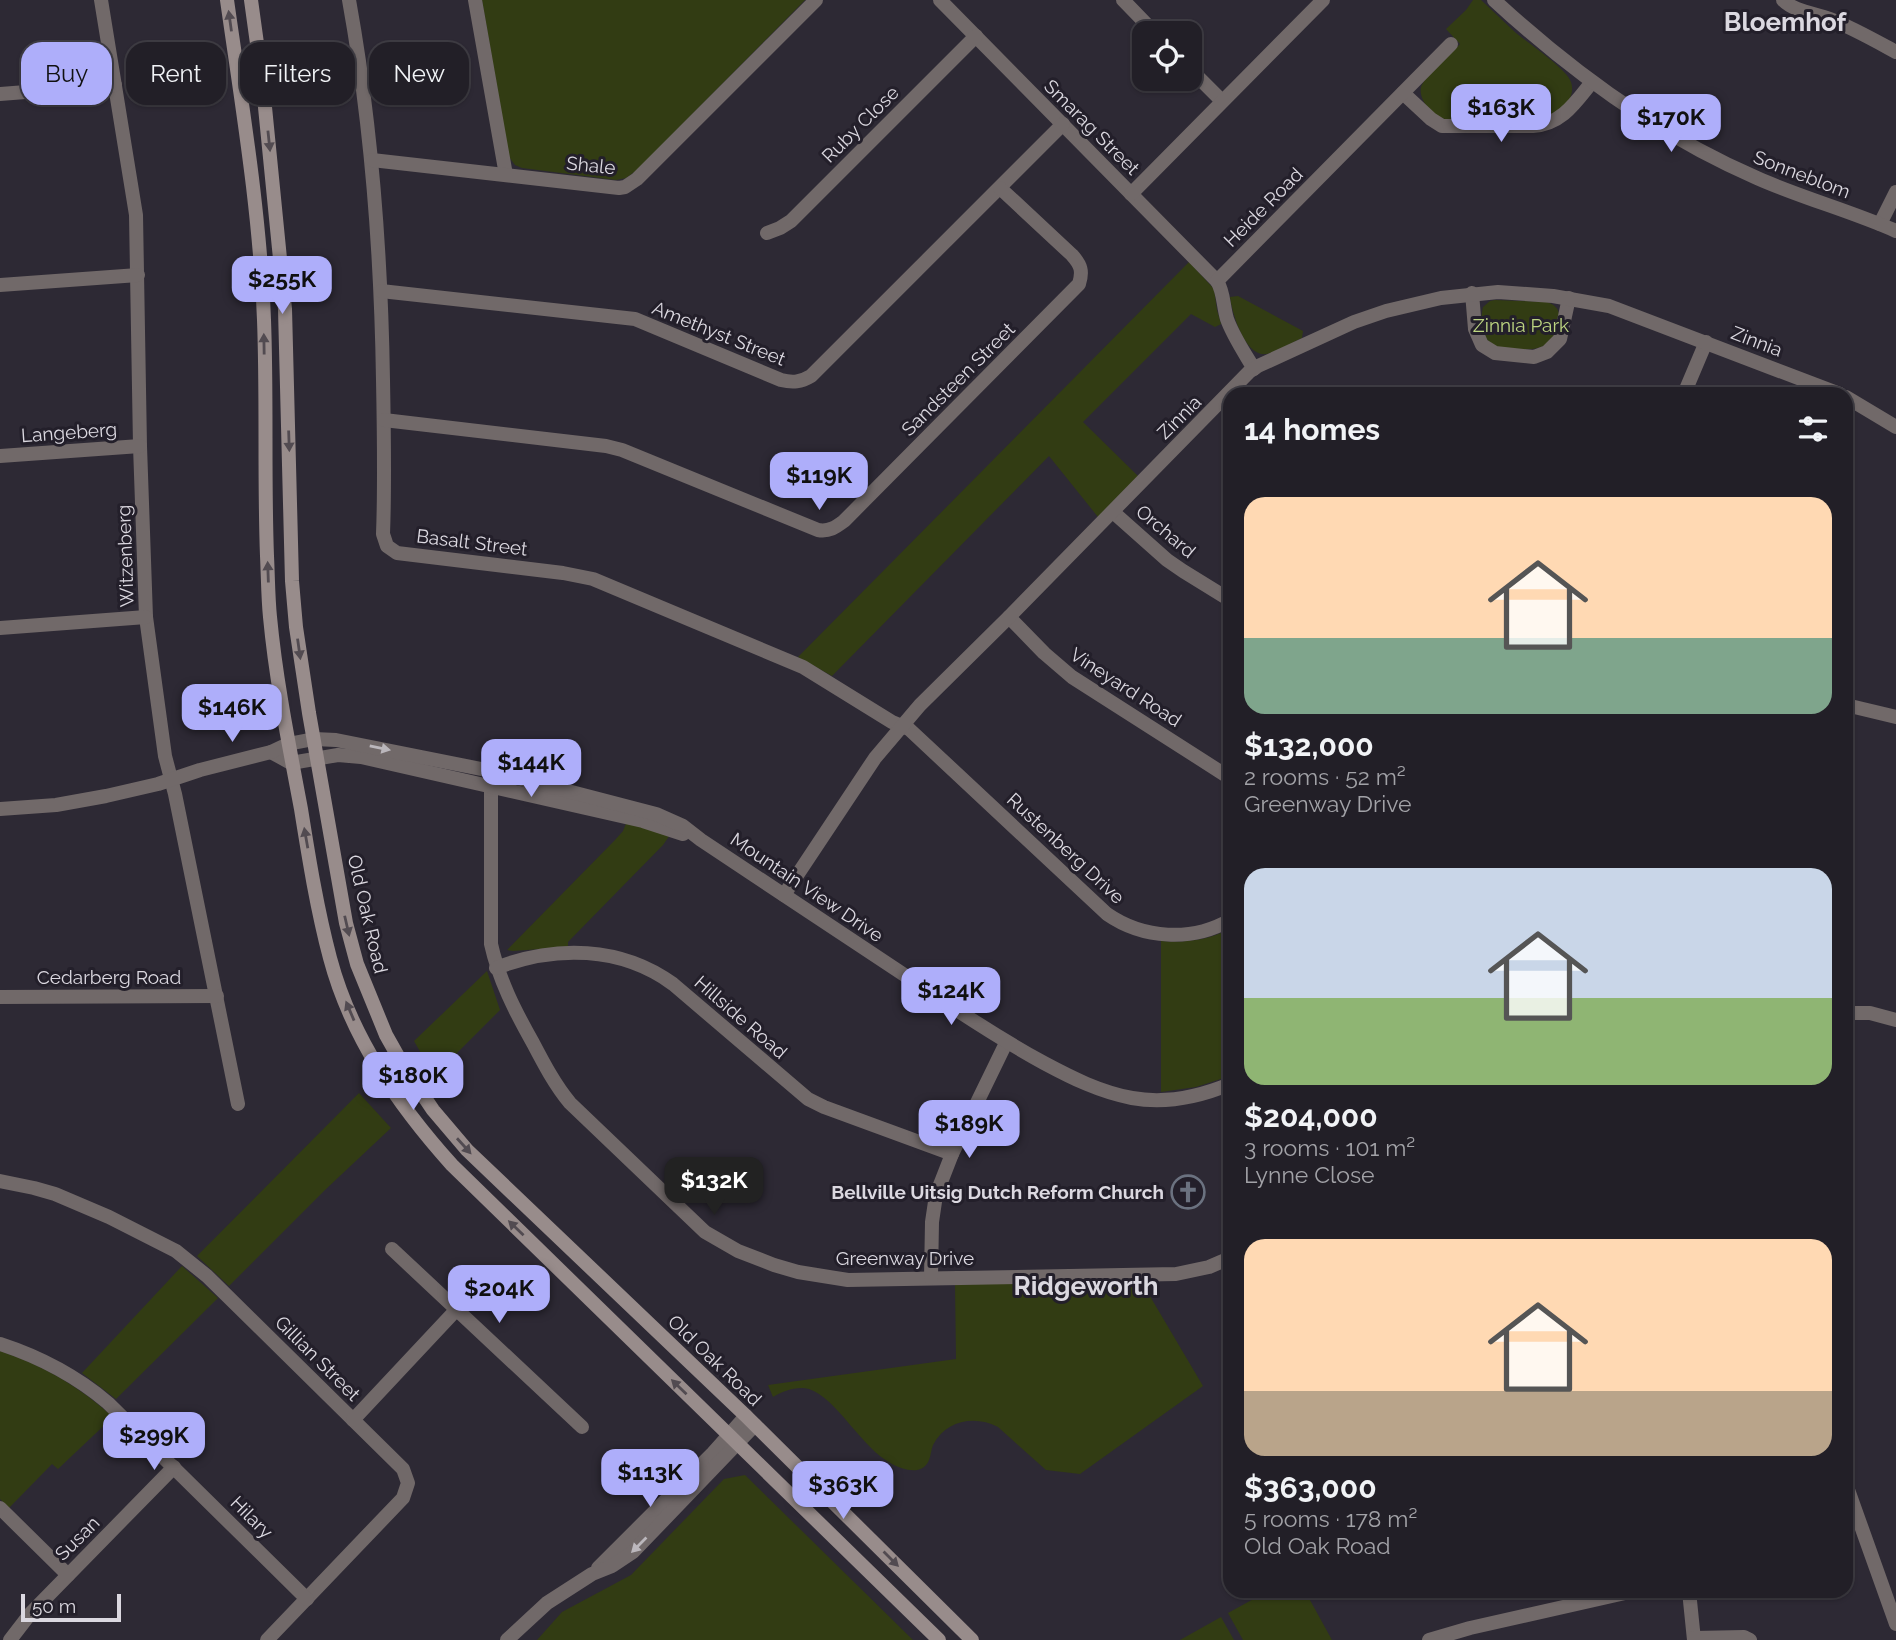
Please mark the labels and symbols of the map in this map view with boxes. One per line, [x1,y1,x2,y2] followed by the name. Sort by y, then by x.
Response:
[1724,7,1848,37] district label: Bloemhof
[224,10,235,32] one-way arrow
[1040,75,1145,180] street label: Smarag Street
[817,81,903,167] street label: Ruby Close
[1452,85,1550,144] pin: $163K
[1622,94,1720,154] pin: $170K
[263,130,274,152] one-way arrow
[1751,145,1853,203] street label: Sonneblom
[565,151,617,179] street label: Shale
[1219,163,1307,251] street label: Heide Road
[233,256,331,316] pin: $255K
[649,296,789,370] street label: Amethyst Street
[1473,314,1569,336] park label: Zinnia Park
[897,317,1020,440] street label: Sandsteen Street
[1728,321,1786,361] street label: Zinnia
[258,333,270,355] one-way arrow
[1153,391,1205,443] street label: Zinnia
[20,418,118,446] street label: Langeberg
[283,430,295,452] one-way arrow
[770,452,868,512] pin: $119K
[1132,500,1200,562] street label: Orchard
[112,504,138,608] street label: Witzenberg
[415,524,529,560] street label: Basalt Street
[262,560,273,582] one-way arrow
[294,638,305,660] one-way arrow
[1066,643,1186,731] street label: Vineyard Road
[183,684,281,744] pin: $146K
[482,740,580,799] pin: $144K
[369,742,391,753] one-way arrow
[1003,788,1129,908] street label: Rustenberg Drive
[300,827,311,849] one-way arrow
[727,828,887,946] street label: Mountain View Drive
[344,853,392,975] street label: Old Oak Road
[342,915,353,937] one-way arrow
[37,966,181,988] street label: Cedarberg Road
[902,968,1000,1027] pin: $124K
[690,971,792,1063] street label: Hillside Road
[344,1000,355,1021] one-way arrow
[364,1052,462,1112] pin: $180K
[920,1100,1018,1160] pin: $189K
[456,1137,472,1155] one-way arrow
[665,1158,763,1217] pin: $132K
[1169,1173,1207,1211] church icon: Bellville Uitsig Dutch Reform Church
[831,1181,1164,1203] place label: Bellville Uitsig Dutch Reform Church
[509,1220,525,1237] one-way arrow
[836,1247,974,1269] street label: Greenway Drive
[450,1266,548,1325] pin: $204K
[1013,1271,1159,1301] district label: Ridgeworth
[664,1310,766,1410] street label: Old Oak Road
[271,1311,366,1406] street label: Gillian Street
[671,1378,688,1395] one-way arrow
[105,1412,203,1472] pin: $299K
[601,1450,699,1509] pin: $113K
[794,1462,892,1521] pin: $363K
[226,1491,278,1543] street label: Hilary
[50,1511,104,1565] street label: Susan
[631,1537,648,1554] one-way arrow
[882,1550,899,1566] one-way arrow
[21,1591,121,1623] scale bar

